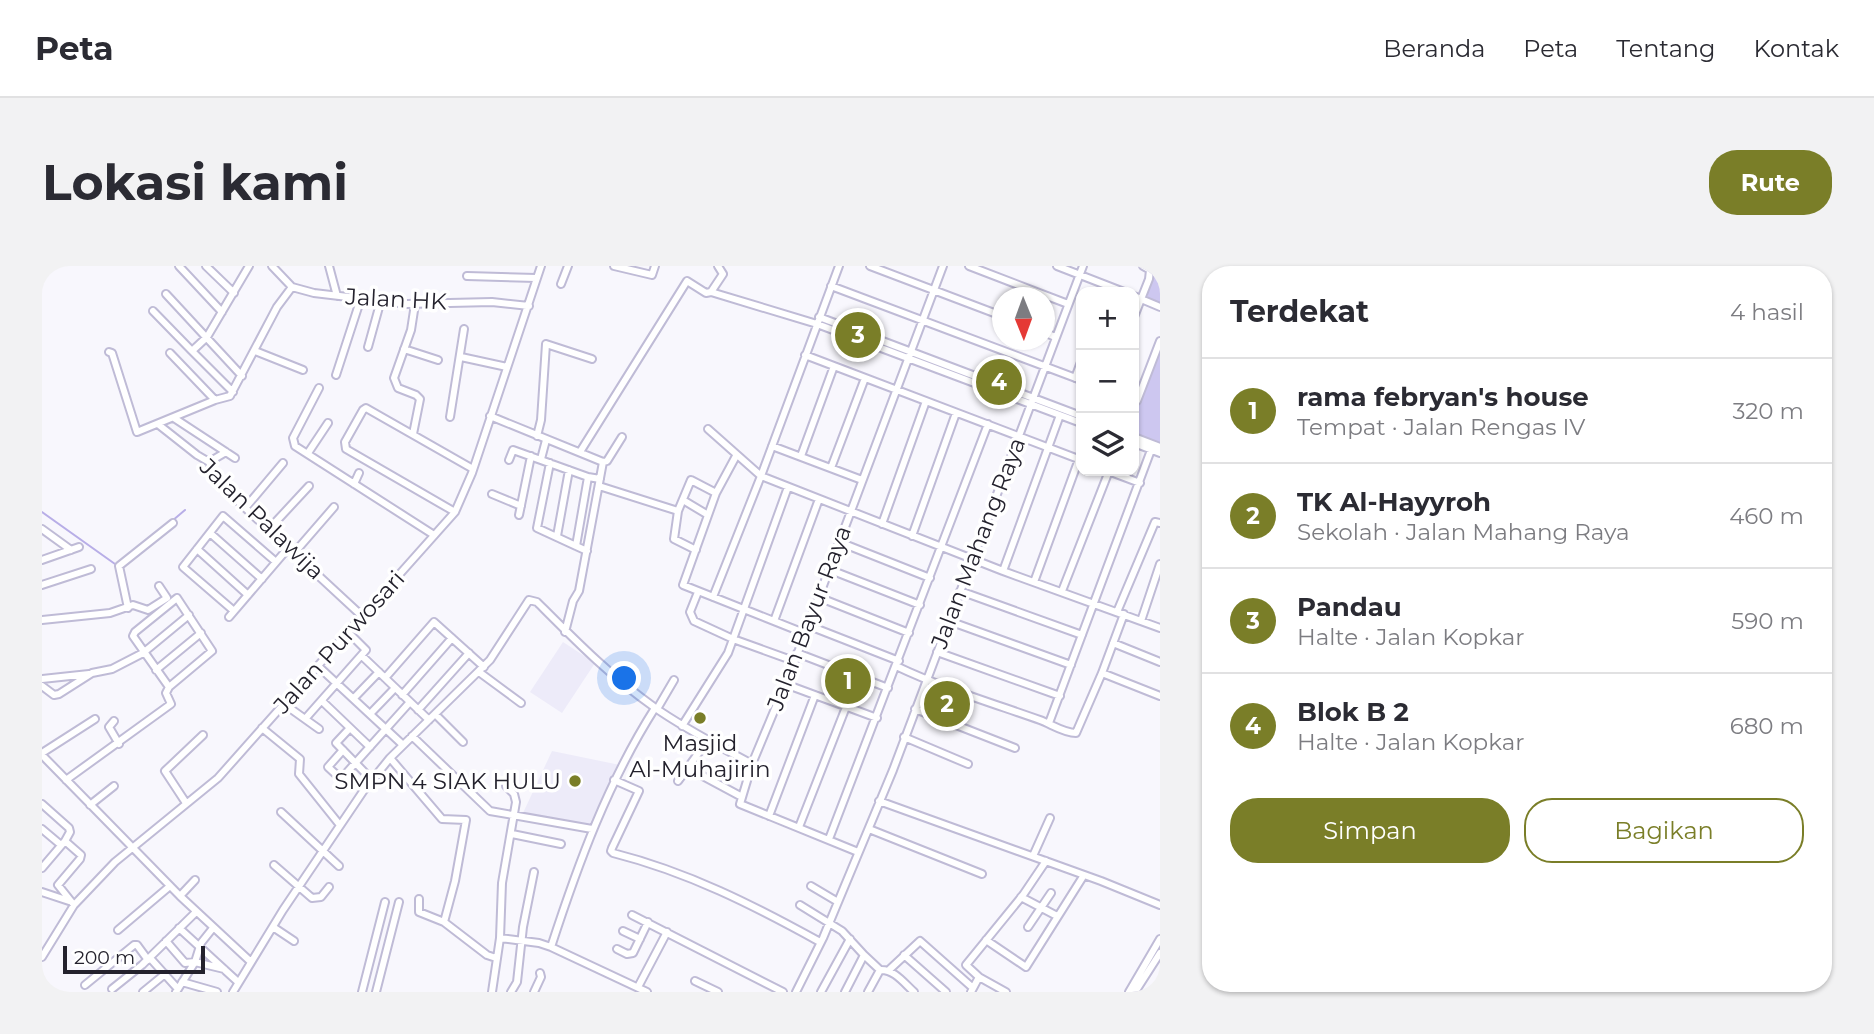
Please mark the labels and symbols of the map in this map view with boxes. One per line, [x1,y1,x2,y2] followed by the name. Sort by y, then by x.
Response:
[344,282,448,316] street label: Jalan HK
[992,287,1055,350] north arrow
[835,309,881,361] pin: 3
[976,356,1022,408] pin: 4
[924,434,1031,653] street label: Jalan Mahang Raya
[193,452,330,585] street label: Jalan Palawija
[761,522,857,715] street label: Jalan Bayur Raya
[267,565,410,720] street label: Jalan Purwosari
[825,655,871,707] pin: 1
[607,661,641,695] your location
[924,678,970,730] pin: 2
[692,710,708,726] marker: Masjid Al-Muhajirin
[629,729,771,783] place label: Masjid Al-Muhajirin
[334,767,561,795] place label: SMPN 4 SIAK HULU
[567,773,583,789] marker: SMPN 4 SIAK HULU
[63,943,205,975] scale bar

